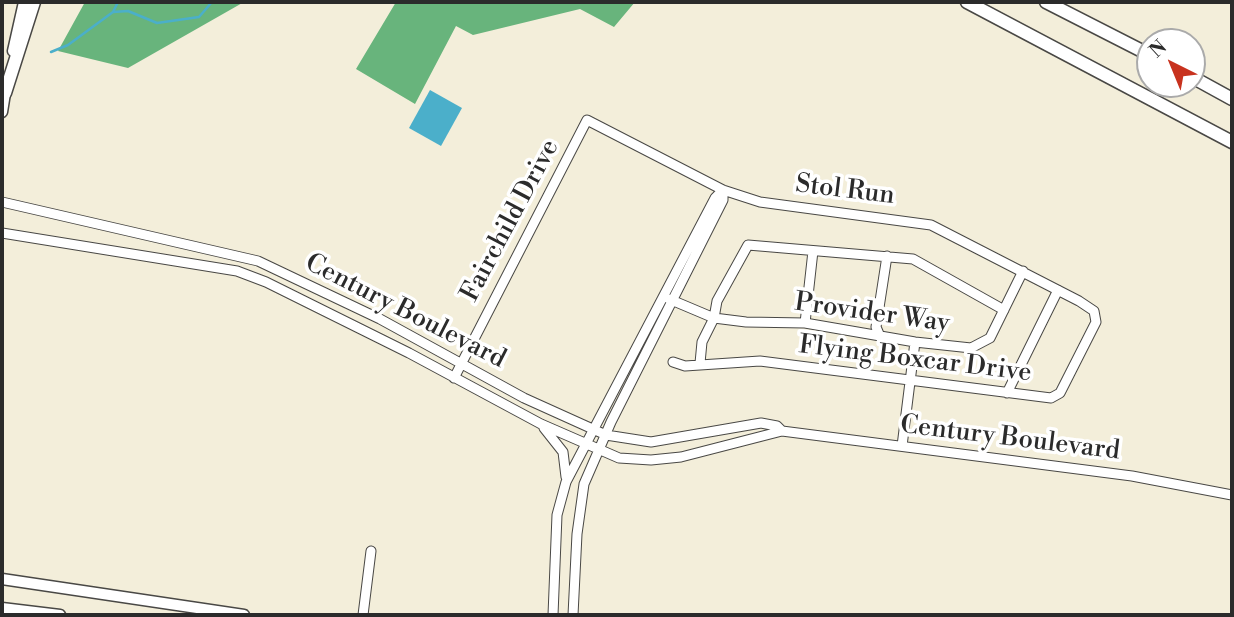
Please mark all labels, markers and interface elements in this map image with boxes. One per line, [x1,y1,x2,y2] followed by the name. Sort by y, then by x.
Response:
[1136,28,1206,98] north arrow
[1144,35,1172,63] text: N
[455,135,567,307] street label: Fairchild Drive
[794,169,896,213] street label: Stol Run
[300,248,510,376] street label: Century Boulevard
[792,288,952,340] street label: Provider Way
[797,330,1033,390] street label: Flying Boxcar Drive
[898,410,1122,468] street label: Century Boulevard

